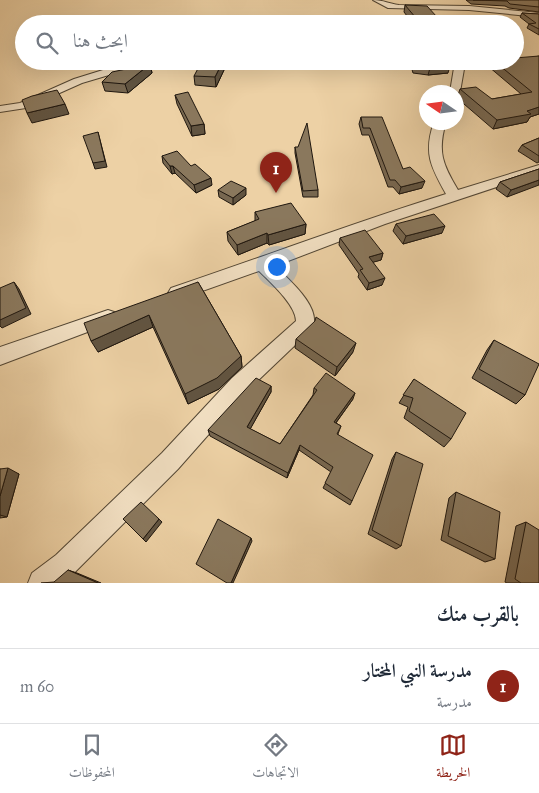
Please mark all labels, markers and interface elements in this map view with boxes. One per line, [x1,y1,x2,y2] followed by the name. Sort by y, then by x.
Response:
[15,15,524,70] search box
[33,29,61,57] icon: search
[73,29,128,52] text: ابحث هنا
[419,85,464,130] north arrow
[260,152,292,193] pin: 1
[264,254,290,280] your location
[437,601,519,627] text: بالقرب منك
[363,659,472,682] text: مدرسة النبي المختار
[20,677,54,696] text: 60 m
[500,677,506,696] text: 1
[437,692,472,711] text: مدرسة
[69,731,115,786] tab: المحفوظات
[252,731,299,786] tab: الاتجاهات
[436,731,470,786] tab: الخريطة

